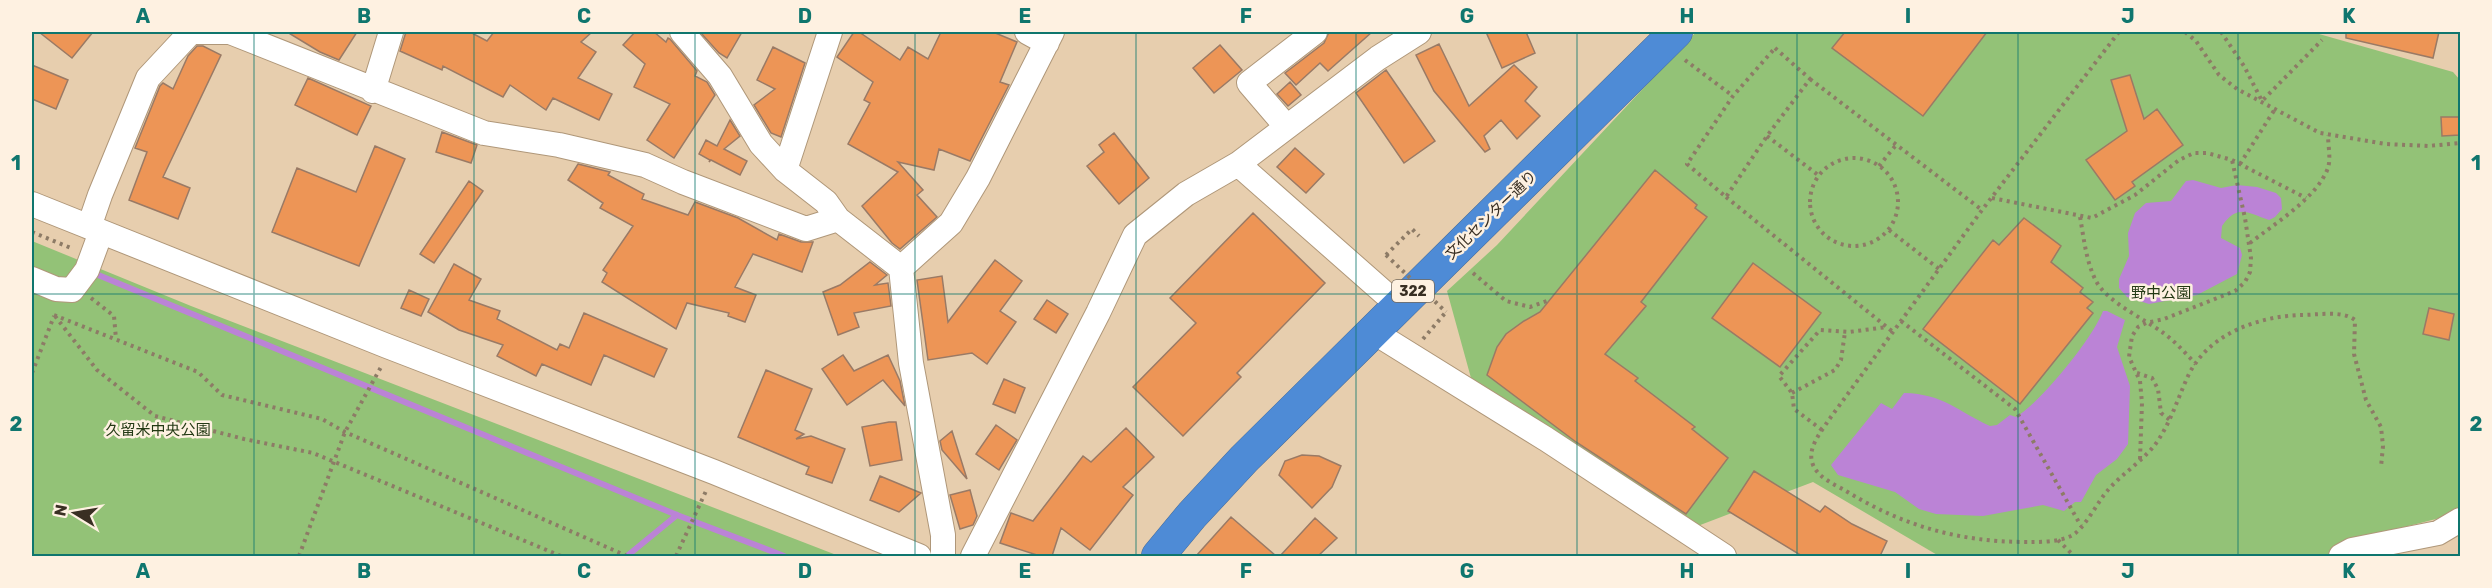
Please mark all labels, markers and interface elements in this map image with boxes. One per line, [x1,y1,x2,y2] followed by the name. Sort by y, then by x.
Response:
[136,4,151,28] text: A
[357,4,371,28] text: B
[577,4,591,28] text: C
[798,4,812,28] text: D
[1019,4,1031,28] text: E
[1240,4,1252,28] text: F
[1460,4,1474,28] text: G
[1680,4,1694,28] text: H
[1905,4,1911,28] text: I
[2121,4,2135,28] text: J
[2342,4,2356,28] text: K
[11,151,21,175] text: 1
[2471,151,2481,175] text: 1
[1442,167,1540,263] street label: 文化センター通り
[1392,280,1434,302] road number: 322
[2131,284,2191,302] park label: 野中公園
[10,412,23,436] text: 2
[2470,412,2483,436] text: 2
[105,421,211,439] park label: 久留米中央公園
[45,483,105,543] north arrow
[50,503,71,518] text: N
[136,559,151,583] text: A
[357,559,371,583] text: B
[577,559,591,583] text: C
[798,559,812,583] text: D
[1019,559,1031,583] text: E
[1240,559,1252,583] text: F
[1460,559,1474,583] text: G
[1680,559,1694,583] text: H
[1905,559,1911,583] text: I
[2121,559,2135,583] text: J
[2342,559,2356,583] text: K

